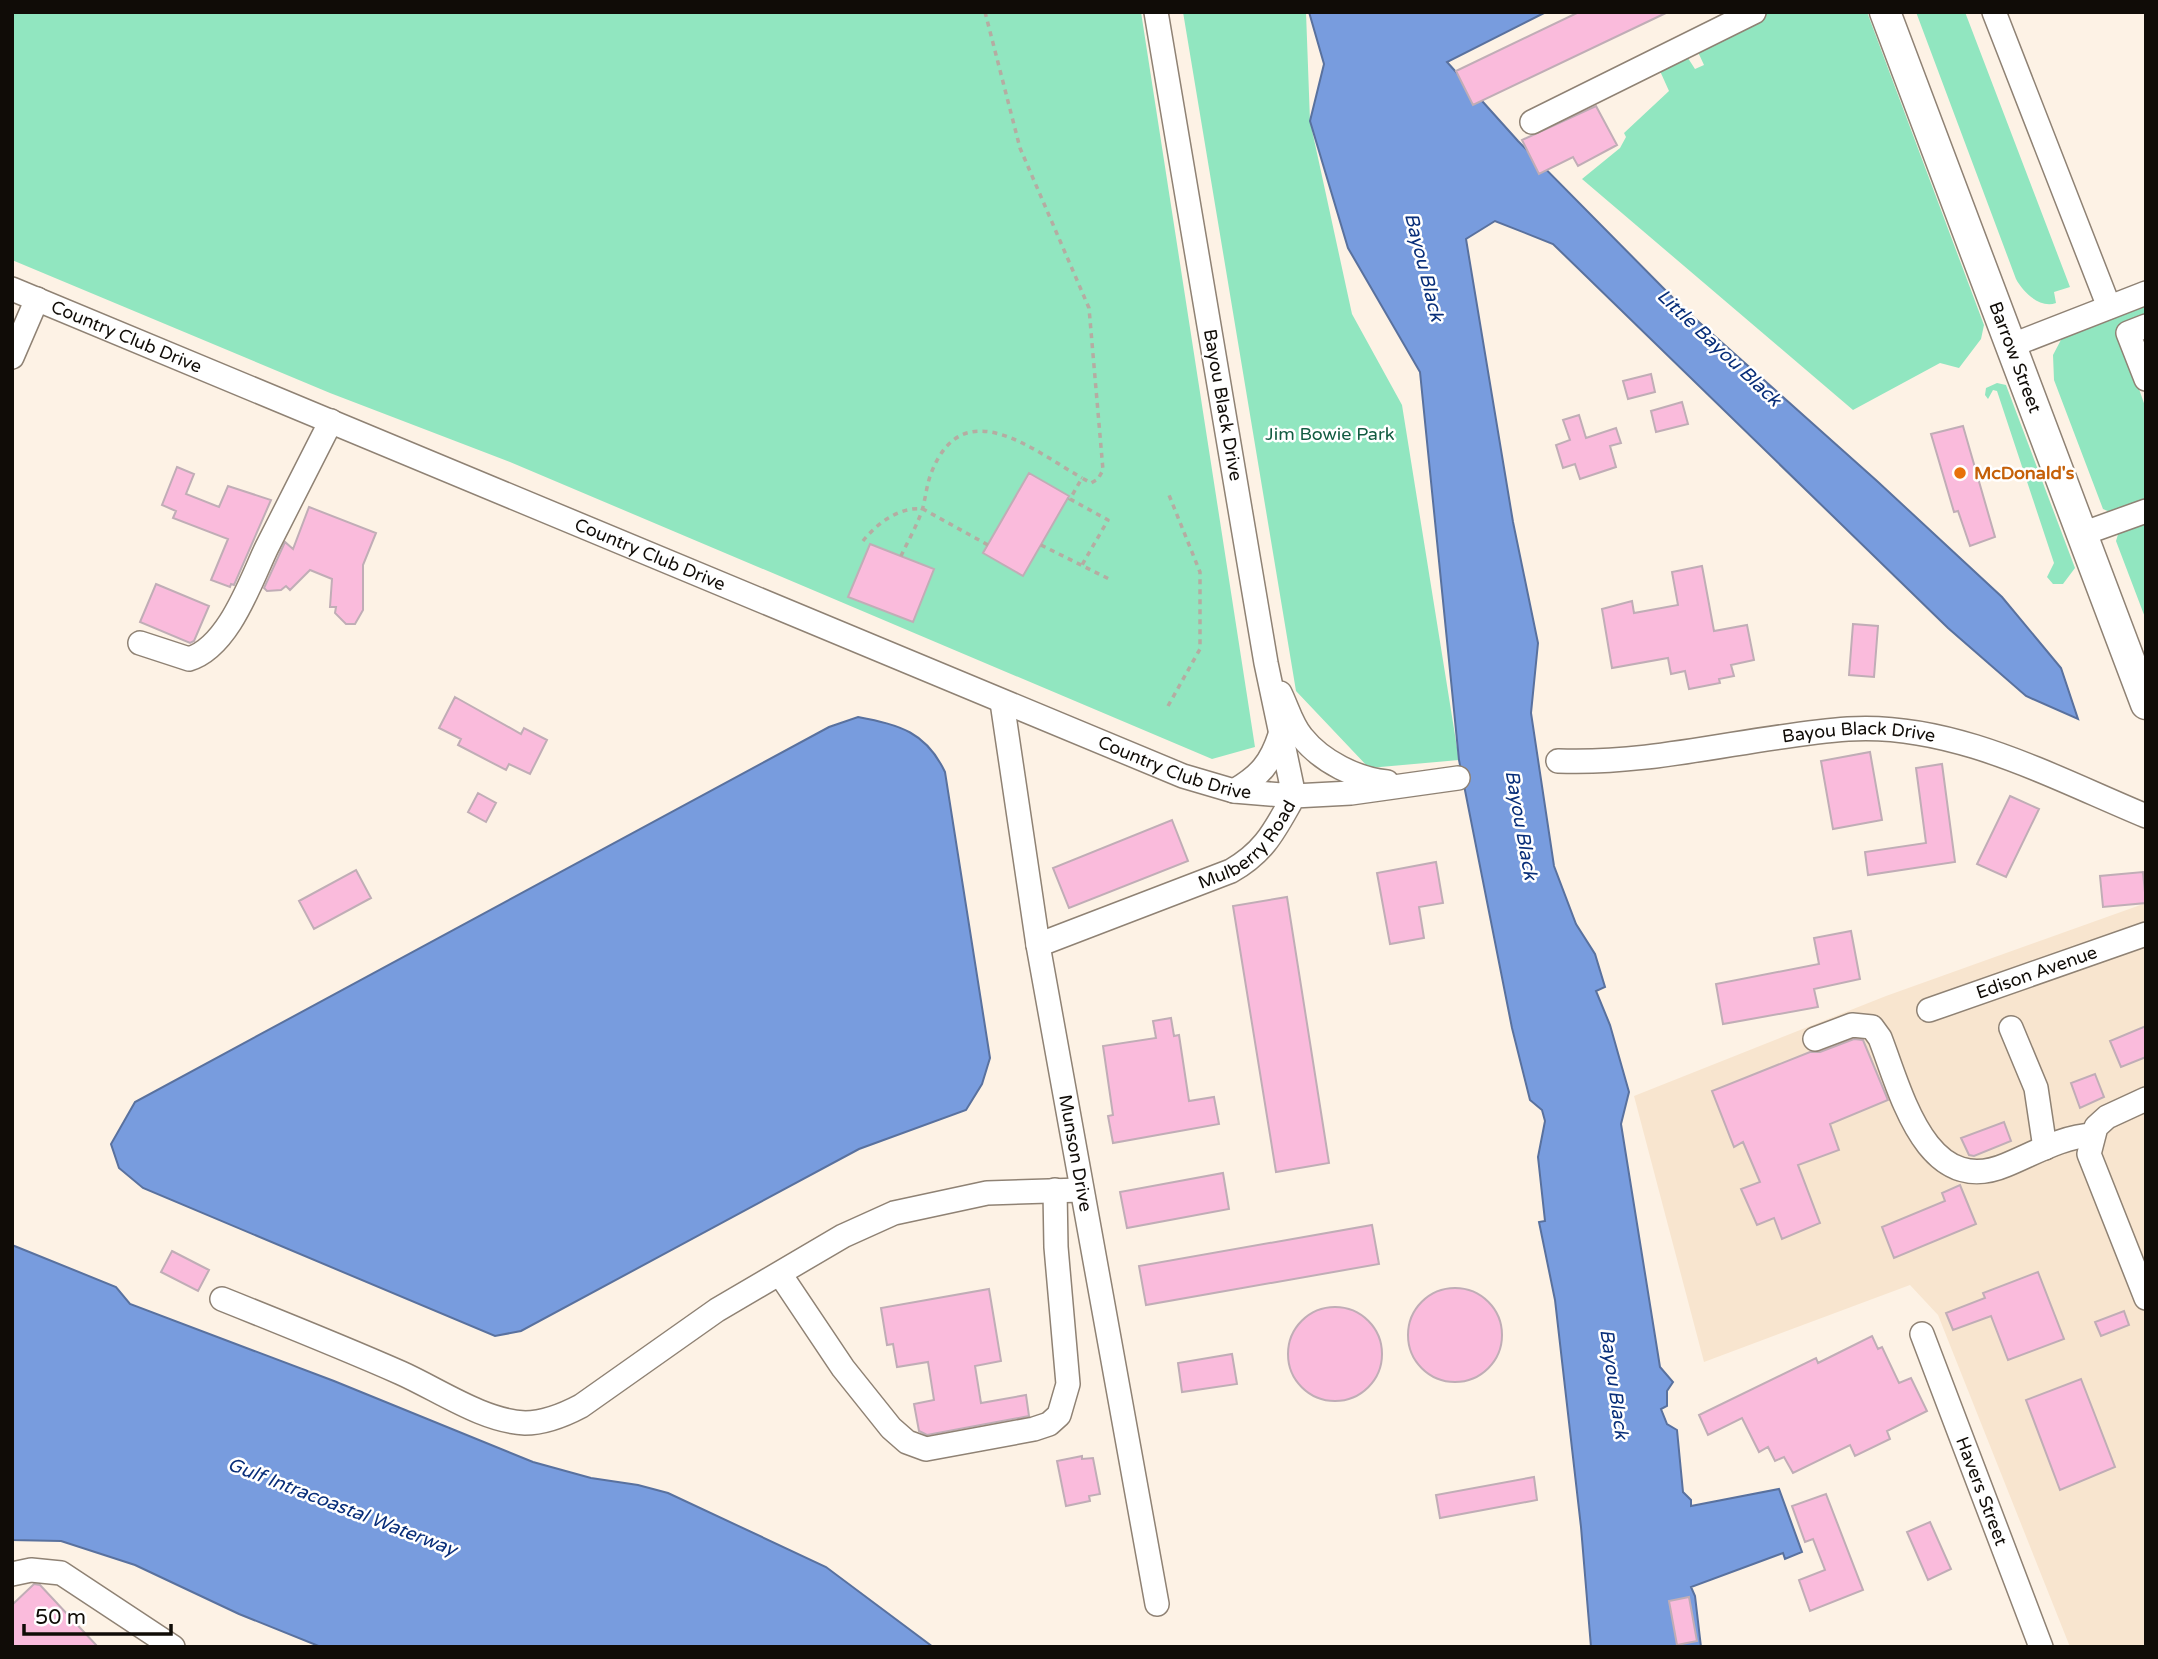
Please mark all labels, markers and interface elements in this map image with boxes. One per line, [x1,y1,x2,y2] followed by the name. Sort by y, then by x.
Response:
[1400,211,1448,325] water label: Bayou Black
[1652,285,1787,412] water label: Little Bayou Black
[48,295,205,378] street label: Country Club Drive
[1984,298,2046,416] street label: Barrow Street
[1199,327,1247,483] street label: Bayou Black Drive
[1265,423,1395,445] park label: Jim Bowie Park
[1974,462,2075,484] place label: McDonald's
[1952,465,1968,481] marker: McDonald's
[571,513,729,595] street label: Country Club Drive
[1781,717,1937,747] street label: Bayou Black Drive
[1095,731,1252,803] street label: Country Club Drive
[1501,769,1542,883] water label: Bayou Black
[1195,796,1300,894] street label: Mulberry Road
[1973,941,2100,1004] street label: Edison Avenue
[1054,1093,1097,1213] street label: Munson Drive
[1595,1328,1633,1442] water label: Bayou Black
[1951,1433,2012,1549] street label: Havers Street
[224,1453,462,1562] water label: Gulf Intracoastal Waterway
[24,1592,172,1636] scale bar
[35,1605,86,1630] text: 50 m

